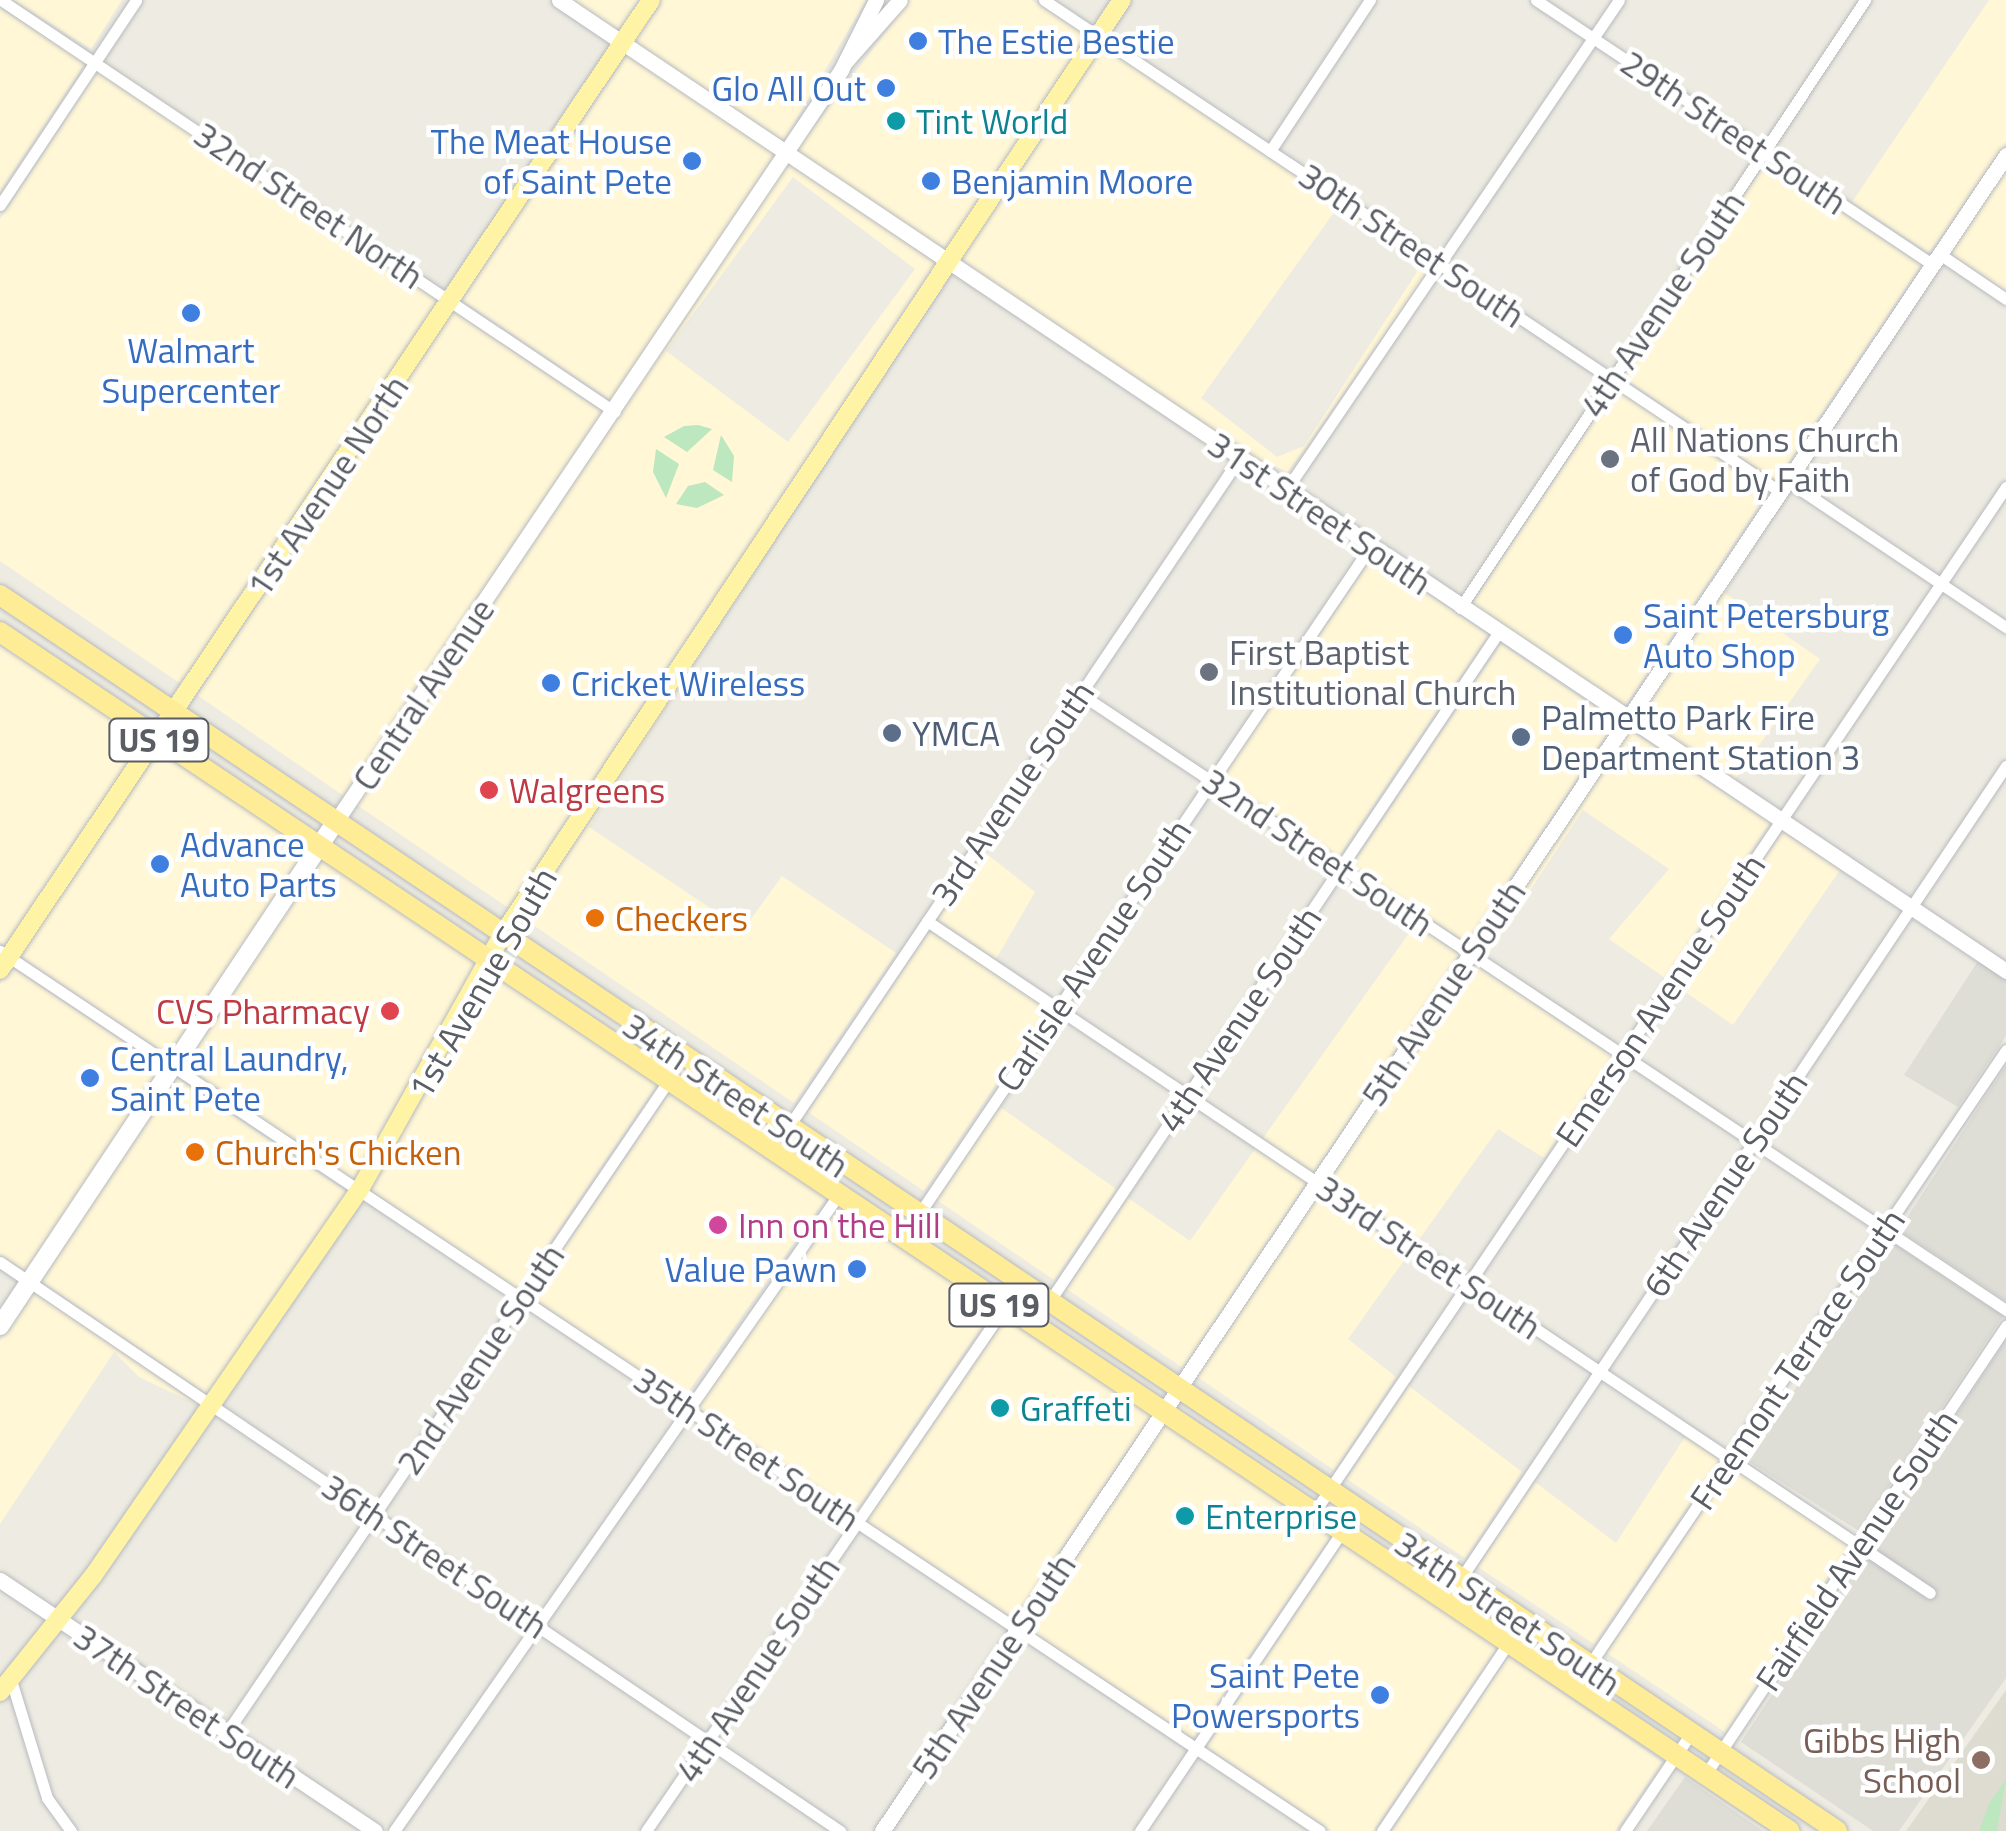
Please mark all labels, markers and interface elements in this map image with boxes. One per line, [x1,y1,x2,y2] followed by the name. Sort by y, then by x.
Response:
[938,20,1175,62] place label: The Estie Bestie
[907,30,929,52] marker: The Estie Bestie
[1613,41,1855,223] street label: 29th Street South
[711,67,866,109] place label: Glo All Out
[875,77,897,99] marker: Glo All Out
[916,100,1068,142] place label: Tint World
[885,110,907,132] marker: Tint World
[186,113,432,297] street label: 32nd Street North
[431,120,672,202] place label: The Meat House of Saint Pete
[681,150,703,172] marker: The Meat House of Saint Pete
[1291,154,1533,336] street label: 30th Street South
[951,160,1193,202] place label: Benjamin Moore
[920,170,942,192] marker: Benjamin Moore
[1571,183,1753,425] street label: 4th Avenue South
[180,302,202,324] marker: Walmart Supercenter
[102,329,280,411] place label: Walmart Supercenter
[237,367,417,605] street label: 1st Avenue North
[1630,418,1899,500] place label: All Nations Church of God by Faith
[1200,423,1440,603] street label: 31st Street South
[1599,448,1621,470] marker: All Nations Church of God by Faith
[343,590,503,798] street label: Central Avenue
[1643,594,1889,676] place label: Saint Petersburg Auto Shop
[1612,624,1634,646] marker: Saint Petersburg Auto Shop
[1229,631,1516,713] place label: First Baptist Institutional Church
[1198,661,1220,683] marker: First Baptist Institutional Church
[571,662,805,704] place label: Cricket Wireless
[540,672,562,694] marker: Cricket Wireless
[921,673,1103,913] street label: 3rd Avenue South
[1541,696,1860,778] place label: Palmetto Park Fire Department Station 3
[912,712,1000,754] place label: YMCA
[106,713,212,767] road number: US 19
[881,722,903,744] marker: YMCA
[1510,726,1532,748] marker: Palmetto Park Fire Department Station 3
[1195,759,1441,945] street label: 32nd Street South
[509,769,665,811] place label: Walgreens
[478,779,500,801] marker: Walgreens
[987,811,1199,1099] street label: Carlisle Avenue South
[180,823,337,905] place label: Advance Auto Parts
[1546,846,1774,1154] street label: Emerson Avenue South
[149,853,171,875] marker: Advance Auto Parts
[399,860,565,1106] street label: 1st Avenue South
[1352,872,1534,1114] street label: 5th Avenue South
[615,897,748,939] place label: Checkers
[1148,898,1330,1140] street label: 4th Avenue South
[584,907,606,929] marker: Checkers
[156,990,370,1032] place label: CVS Pharmacy
[379,1000,401,1022] marker: CVS Pharmacy
[615,1004,857,1186] street label: 34th Street South
[110,1037,349,1119] place label: Central Laundry, Saint Pete
[1634,1063,1816,1305] street label: 6th Avenue South
[79,1067,101,1089] marker: Central Laundry, Saint Pete
[215,1131,461,1173] place label: Church's Chicken
[184,1141,206,1163] marker: Church's Chicken
[1309,1166,1549,1348] street label: 33rd Street South
[1681,1201,1913,1517] street label: Freemont Terrace South
[738,1204,941,1246] place label: Inn on the Hill
[707,1214,729,1236] marker: Inn on the Hill
[387,1236,573,1482] street label: 2nd Avenue South
[664,1248,837,1290] place label: Value Pawn
[846,1258,868,1280] marker: Value Pawn
[946,1278,1052,1332] road number: US 19
[626,1358,868,1540] street label: 35th Street South
[1020,1387,1132,1429] place label: Graffeti
[989,1397,1011,1419] marker: Graffeti
[1746,1401,1966,1699] street label: Fairfield Avenue South
[314,1465,556,1647] street label: 36th Street South
[1205,1495,1357,1537] place label: Enterprise
[1174,1505,1196,1527] marker: Enterprise
[1387,1522,1629,1704] street label: 34th Street South
[902,1545,1084,1787] street label: 5th Avenue South
[666,1548,848,1790] street label: 4th Avenue South
[66,1615,308,1797] street label: 37th Street South
[1171,1654,1360,1736] place label: Saint Pete Powersports
[1369,1684,1391,1706] marker: Saint Pete Powersports
[1803,1719,1961,1801] place label: Gibbs High School
[1970,1749,1992,1771] marker: Gibbs High School

